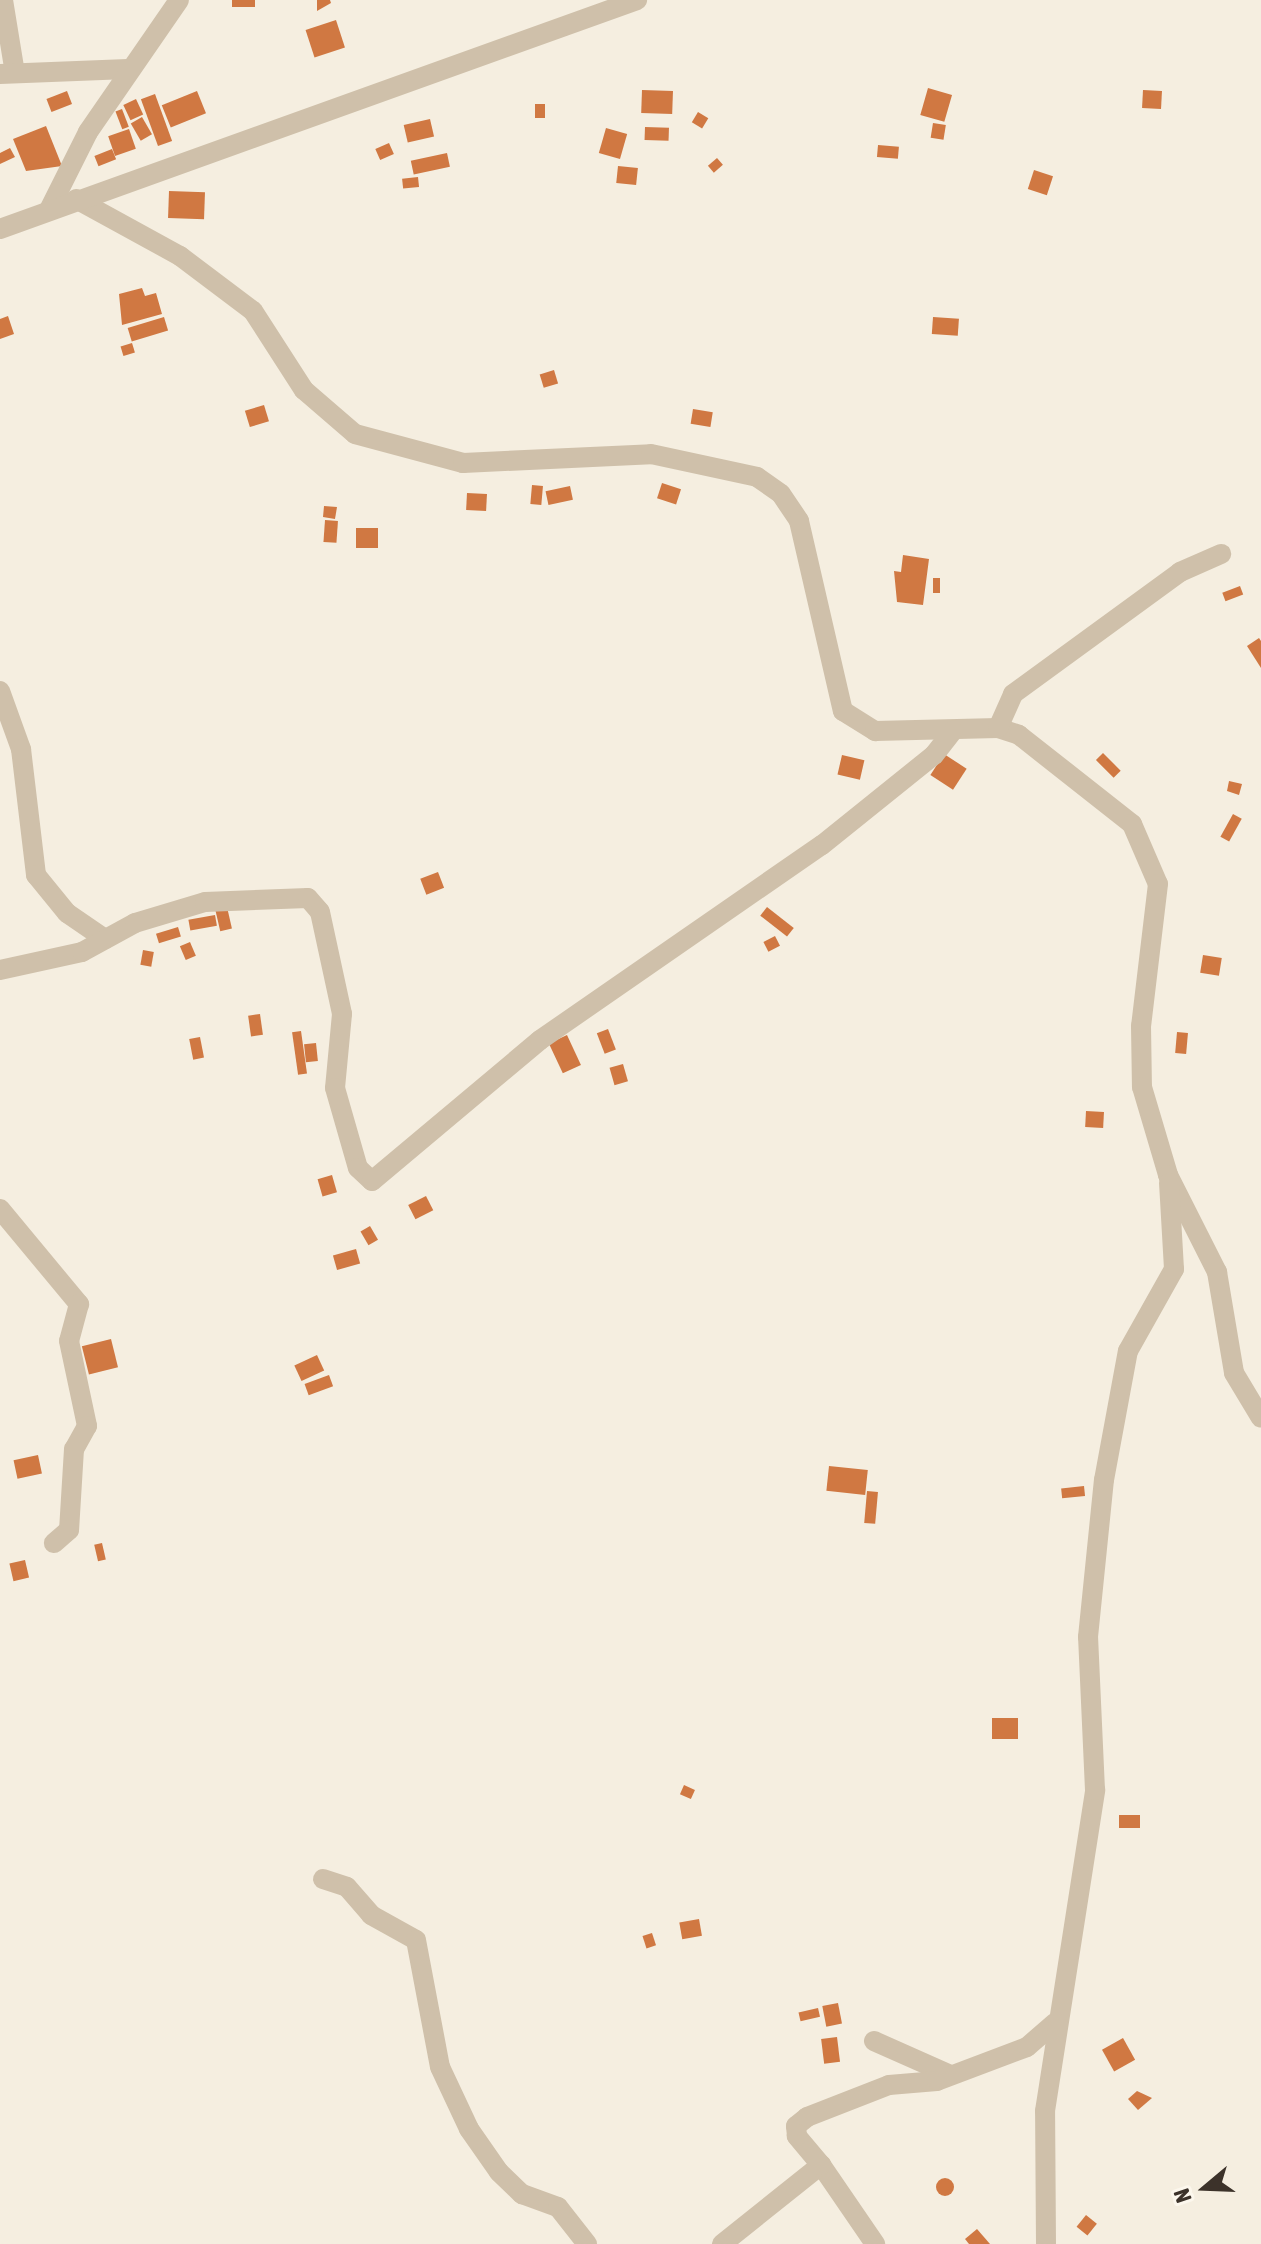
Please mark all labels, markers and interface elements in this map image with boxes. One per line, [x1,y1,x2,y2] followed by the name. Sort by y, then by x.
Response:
[1165,2148,1245,2228] north arrow
[1168,2185,1197,2206] text: N

